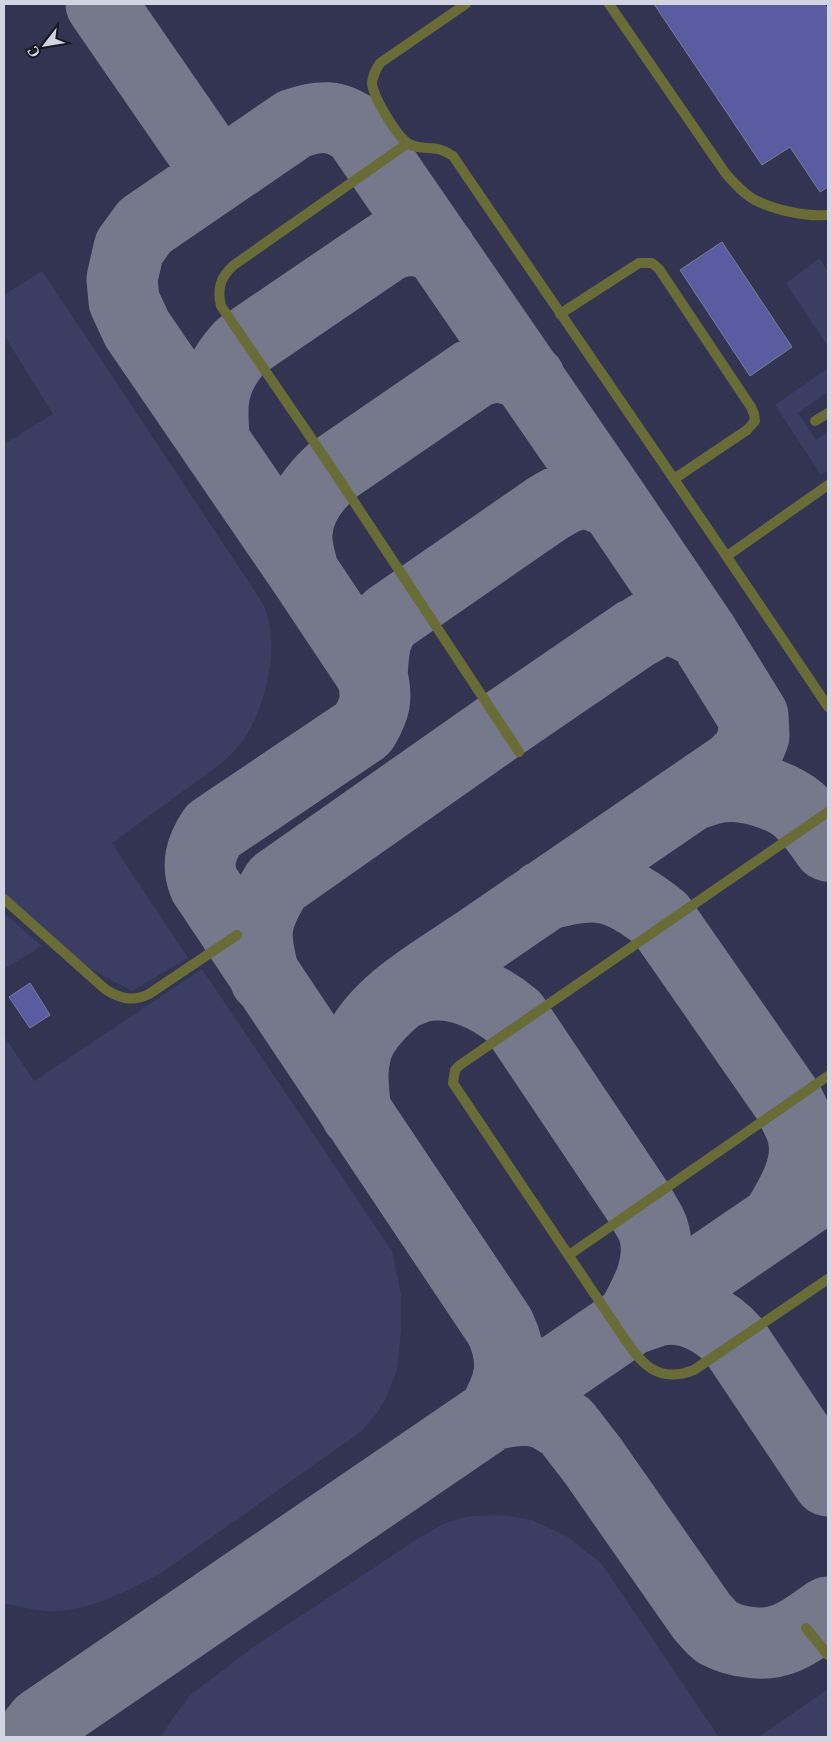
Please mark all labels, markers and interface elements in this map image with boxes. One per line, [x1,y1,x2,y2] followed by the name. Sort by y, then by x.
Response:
[20,20,70,70] north arrow
[24,43,44,60] text: С

